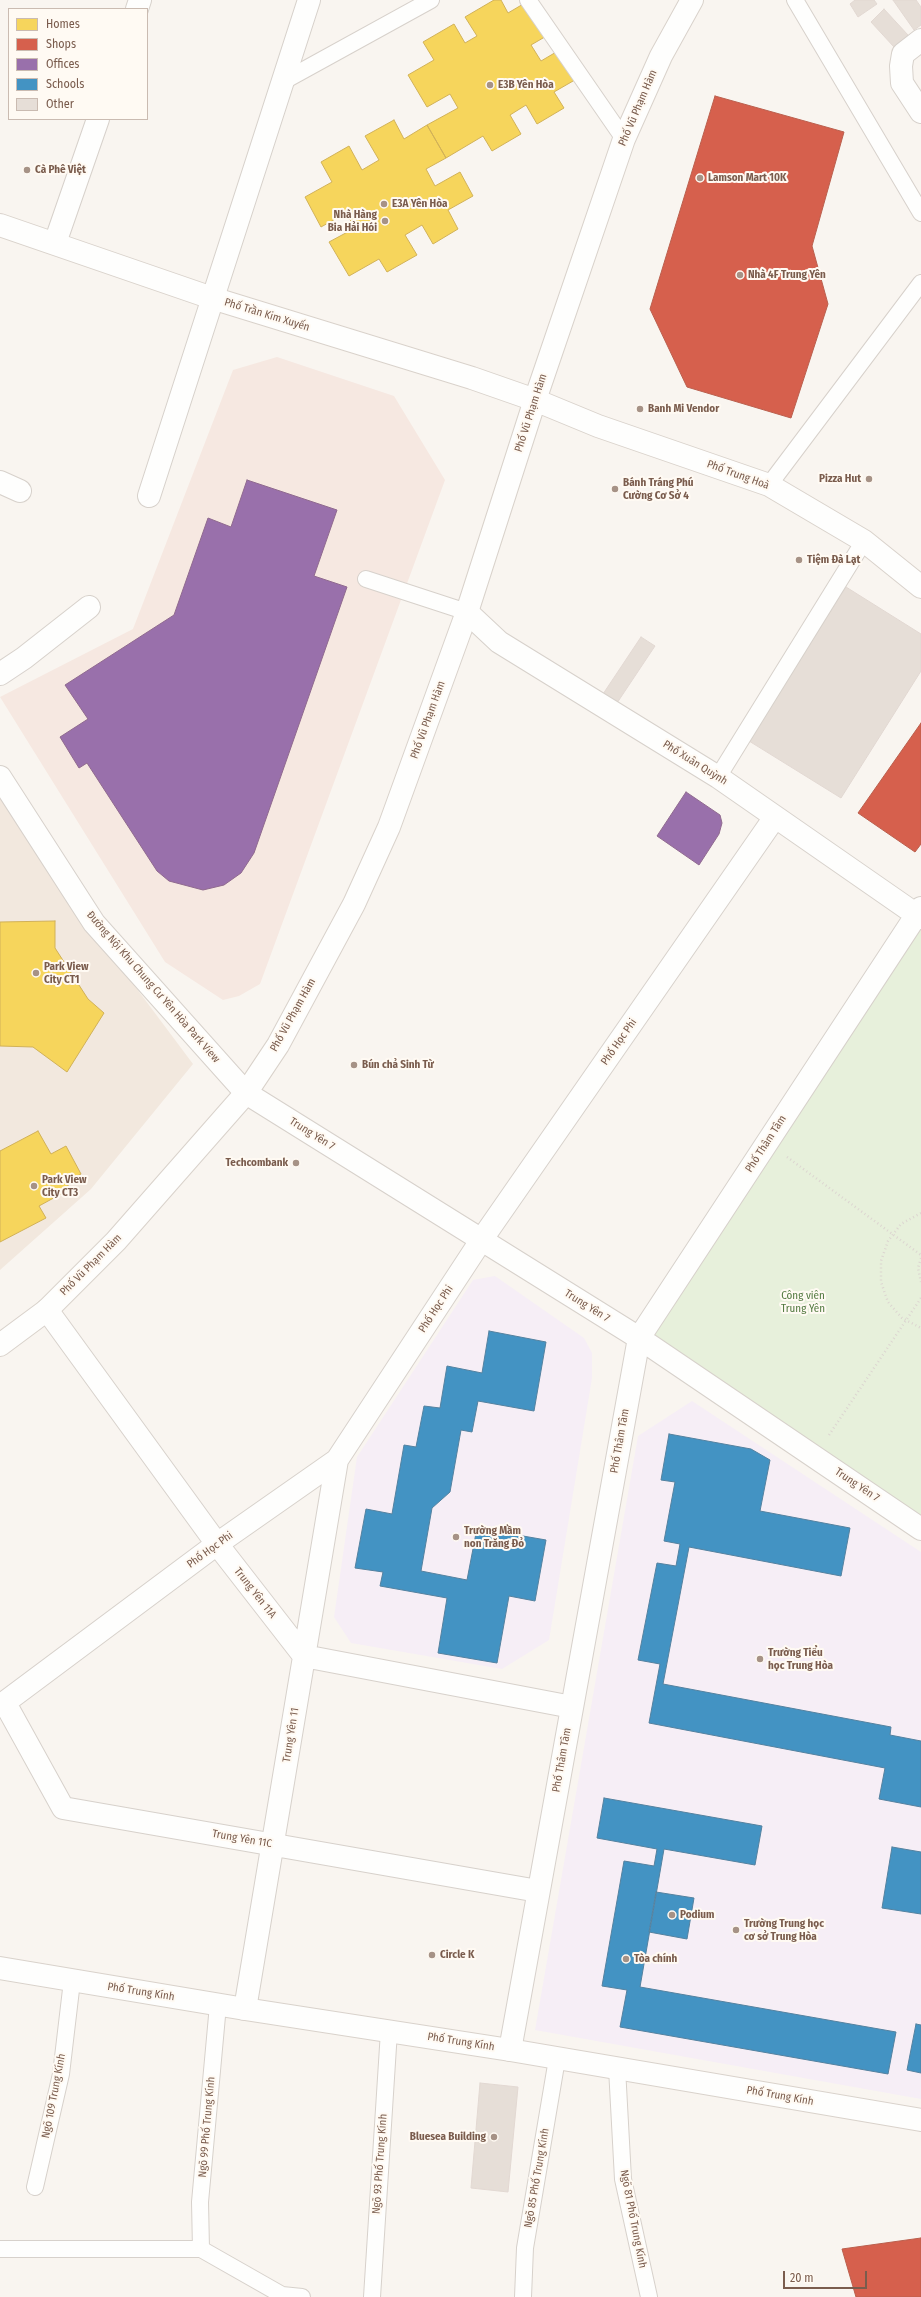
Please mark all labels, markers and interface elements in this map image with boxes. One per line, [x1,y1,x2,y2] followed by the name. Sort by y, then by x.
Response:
[8,8,148,120] legend
[46,17,80,31] text: Homes
[46,37,76,51] text: Shops
[46,57,79,71] text: Offices
[616,68,660,148] street label: Phố Vũ Phạm Hàm
[46,77,84,91] text: Schools
[498,78,554,92] place label: E3B Yên Hòa
[485,80,495,90] marker: E3B Yên Hòa
[46,97,74,111] text: Other
[35,163,86,177] place label: Cà Phê Việt
[22,165,32,175] marker: Cà Phê Việt
[708,171,786,185] place label: Lamson Mart 10K
[695,173,705,183] marker: Lamson Mart 10K
[392,197,447,211] place label: E3A Yên Hòa
[379,199,389,209] marker: E3A Yên Hòa
[328,208,377,234] place label: Nhà Hàng Bia Hải Hói
[380,216,390,226] marker: Nhà Hàng Bia Hải Hói
[748,268,826,282] place label: Nhà 4F Trung Yên
[735,270,745,280] marker: Nhà 4F Trung Yên
[223,296,311,334] street label: Phố Trần Kim Xuyến
[512,372,550,454] street label: Phố Vũ Phạm Hàm
[648,402,719,416] place label: Banh Mi Vendor
[635,404,645,414] marker: Banh Mi Vendor
[705,458,771,492] street label: Phố Trung Hoà
[819,472,861,486] place label: Pizza Hut
[864,474,874,484] marker: Pizza Hut
[623,476,693,502] place label: Bánh Tráng Phú Cường Cơ Sở 4
[610,484,620,494] marker: Bánh Tráng Phú Cường Cơ Sở 4
[807,553,860,567] place label: Tiệm Đà Lạt
[794,555,804,565] marker: Tiệm Đà Lạt
[408,679,448,761] street label: Phố Vũ Phạm Hàm
[660,738,730,788] street label: Phố Xuân Quỳnh
[84,909,222,1065] street label: Đường Nội Khu Chung Cư Yên Hòa Park View
[44,960,89,986] place label: Park View City CT1
[31,968,41,978] marker: Park View City CT1
[267,976,319,1054] street label: Phố Vũ Phạm Hàm
[598,1016,640,1068] street label: Phố Học Phi
[362,1058,434,1072] place label: Bún chả Sinh Từ
[349,1060,359,1070] marker: Bún chả Sinh Từ
[743,1113,789,1175] street label: Phố Thâm Tâm
[287,1115,337,1153] street label: Trung Yên 7
[226,1156,288,1170] place label: Techcombank
[291,1158,301,1168] marker: Techcombank
[42,1173,87,1199] place label: Park View City CT3
[29,1181,39,1191] marker: Park View City CT3
[57,1231,125,1299] street label: Phố Vũ Phạm Hàm
[416,1283,456,1335] street label: Phố Học Phi
[562,1287,612,1325] street label: Trung Yên 7
[781,1289,825,1315] park label: Công viên Trung Yên
[608,1408,632,1474] street label: Phố Thâm Tâm
[832,1465,882,1505] street label: Trung Yên 7
[464,1524,524,1550] place label: Trường Mầm non Trăng Đỏ
[184,1529,236,1571] street label: Phố Học Phi
[451,1532,461,1542] marker: Trường Mầm non Trăng Đỏ
[231,1565,279,1621] street label: Trung Yên 11A
[768,1646,833,1672] place label: Trường Tiểu học Trung Hòa
[755,1654,765,1664] marker: Trường Tiểu học Trung Hòa
[280,1707,302,1763] street label: Trung Yên 11
[550,1727,574,1793] street label: Phố Thâm Tâm
[211,1827,273,1851] street label: Trung Yên 11C
[680,1908,714,1922] place label: Podium
[667,1910,677,1920] marker: Podium
[744,1917,824,1943] place label: Trường Trung học cơ sở Trung Hòa
[731,1925,741,1935] marker: Trường Trung học cơ sở Trung Hòa
[440,1948,474,1962] place label: Circle K
[427,1950,437,1960] marker: Circle K
[634,1952,677,1966] place label: Tòa chính
[621,1954,631,1964] marker: Tòa chính
[106,1980,176,2004] street label: Phố Trung Kính
[426,2030,496,2054] street label: Phố Trung Kính
[39,2053,69,2139] street label: Ngõ 109 Trung Kính
[196,2076,218,2178] street label: Ngõ 99 Phố Trung Kính
[745,2084,815,2108] street label: Phố Trung Kính
[370,2113,390,2215] street label: Ngõ 93 Phố Trung Kính
[522,2127,552,2229] street label: Ngõ 85 Phố Trung Kính
[410,2130,486,2144] place label: Bluesea Building
[489,2132,499,2142] marker: Bluesea Building
[617,2169,649,2269] street label: Ngõ 81 Phố Trung Kính
[785,2263,869,2289] scale bar
[790,2271,814,2285] text: 20 m

